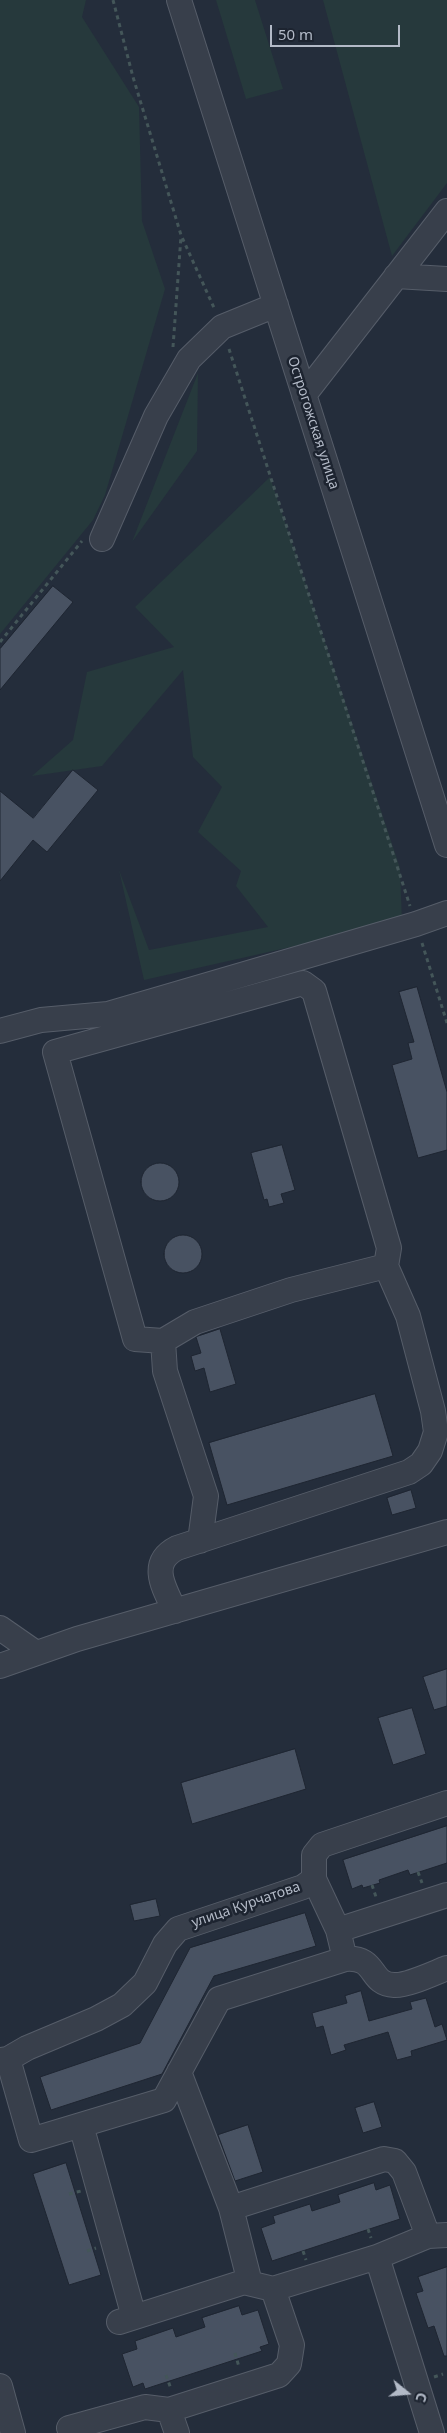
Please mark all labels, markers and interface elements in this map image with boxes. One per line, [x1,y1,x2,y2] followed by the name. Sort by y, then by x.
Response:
[272,15,402,47] scale bar
[278,24,313,44] text: 50 m
[284,355,342,491] street label: Острогожская улица
[190,1879,302,1931] street label: улица Курчатова
[382,2368,432,2418] north arrow
[411,2390,432,2405] text: С

